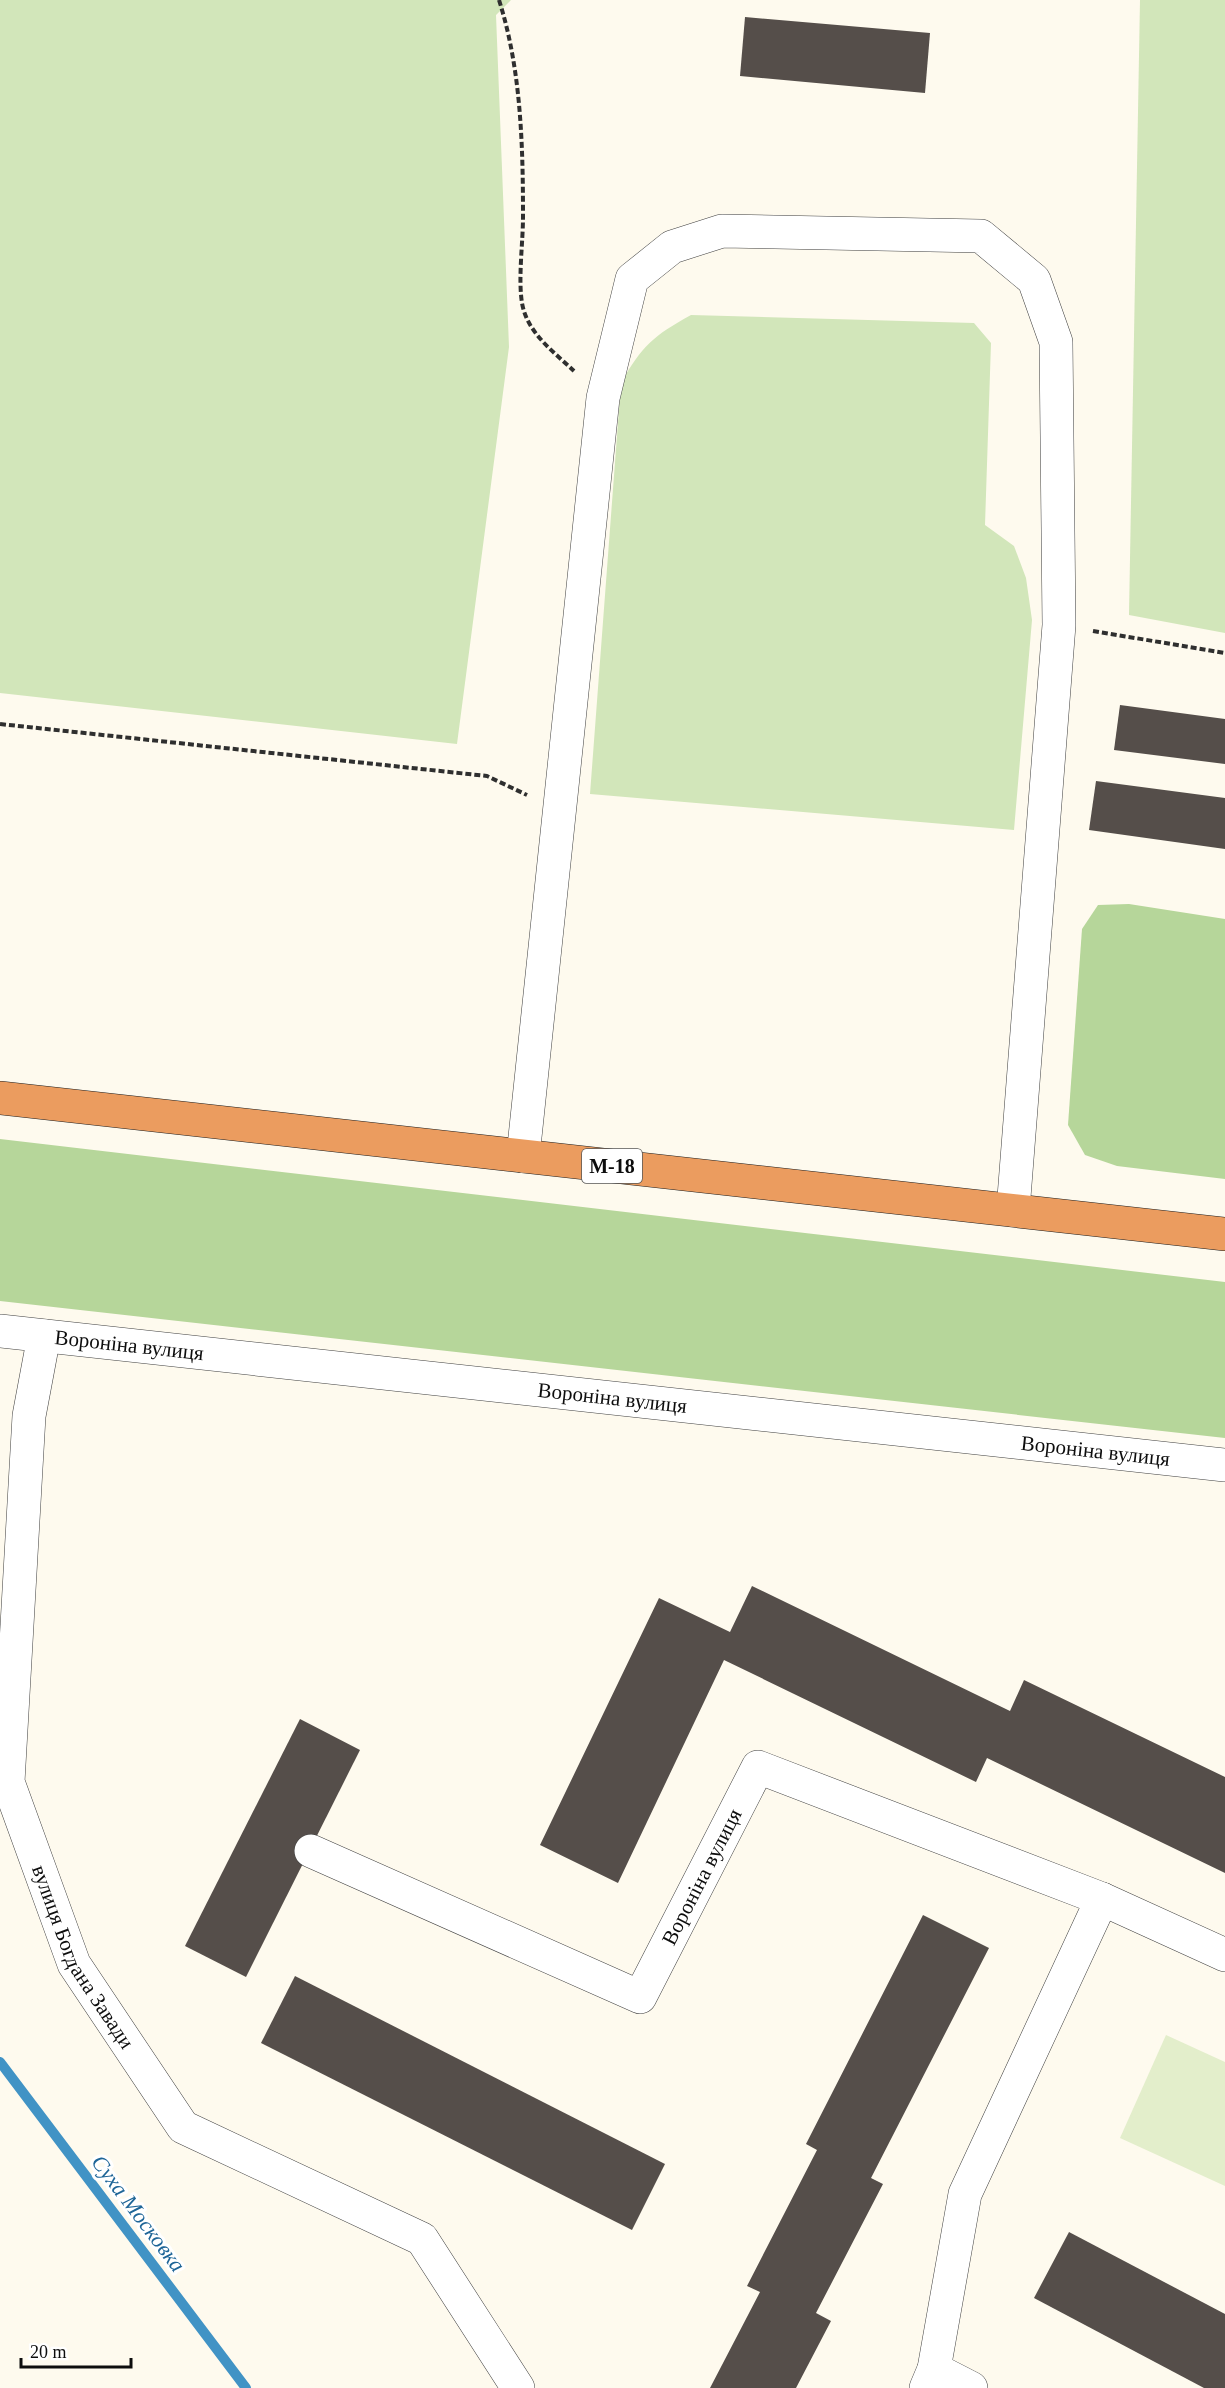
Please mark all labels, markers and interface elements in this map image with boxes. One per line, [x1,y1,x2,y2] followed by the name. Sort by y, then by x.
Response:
[582,1149,642,1183] road number: М-18
[53,1325,205,1365] street label: Вороніна вулиця
[537,1378,688,1418] street label: Вороніна вулиця
[1020,1431,1172,1471] street label: Вороніна вулиця
[657,1804,747,1949] street label: Вороніна вулиця
[27,1862,139,2053] street label: вулиця Богдана Завади
[87,2150,191,2277] water label: Суха Московка
[21,2331,130,2369] scale bar
[30,2342,67,2362] text: 20 m

